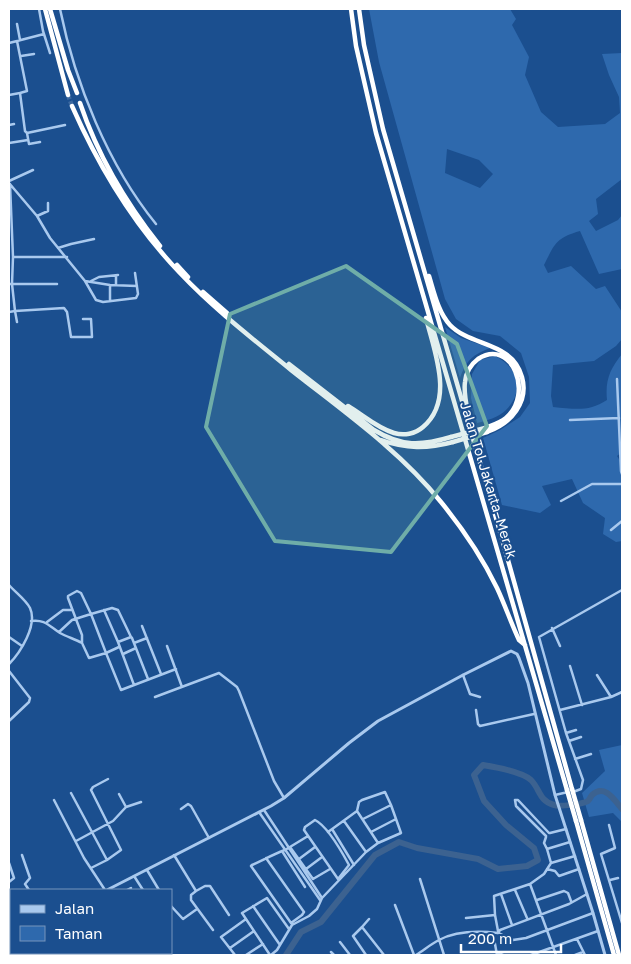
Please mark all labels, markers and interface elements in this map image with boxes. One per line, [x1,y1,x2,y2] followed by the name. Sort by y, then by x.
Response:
[457,399,521,561] street label: Jalan Tol Jakarta–Merak
[10,889,172,954] legend
[55,899,94,917] text: Jalan
[461,922,561,954] scale bar
[55,924,102,942] text: Taman
[468,929,512,947] text: 200 m

